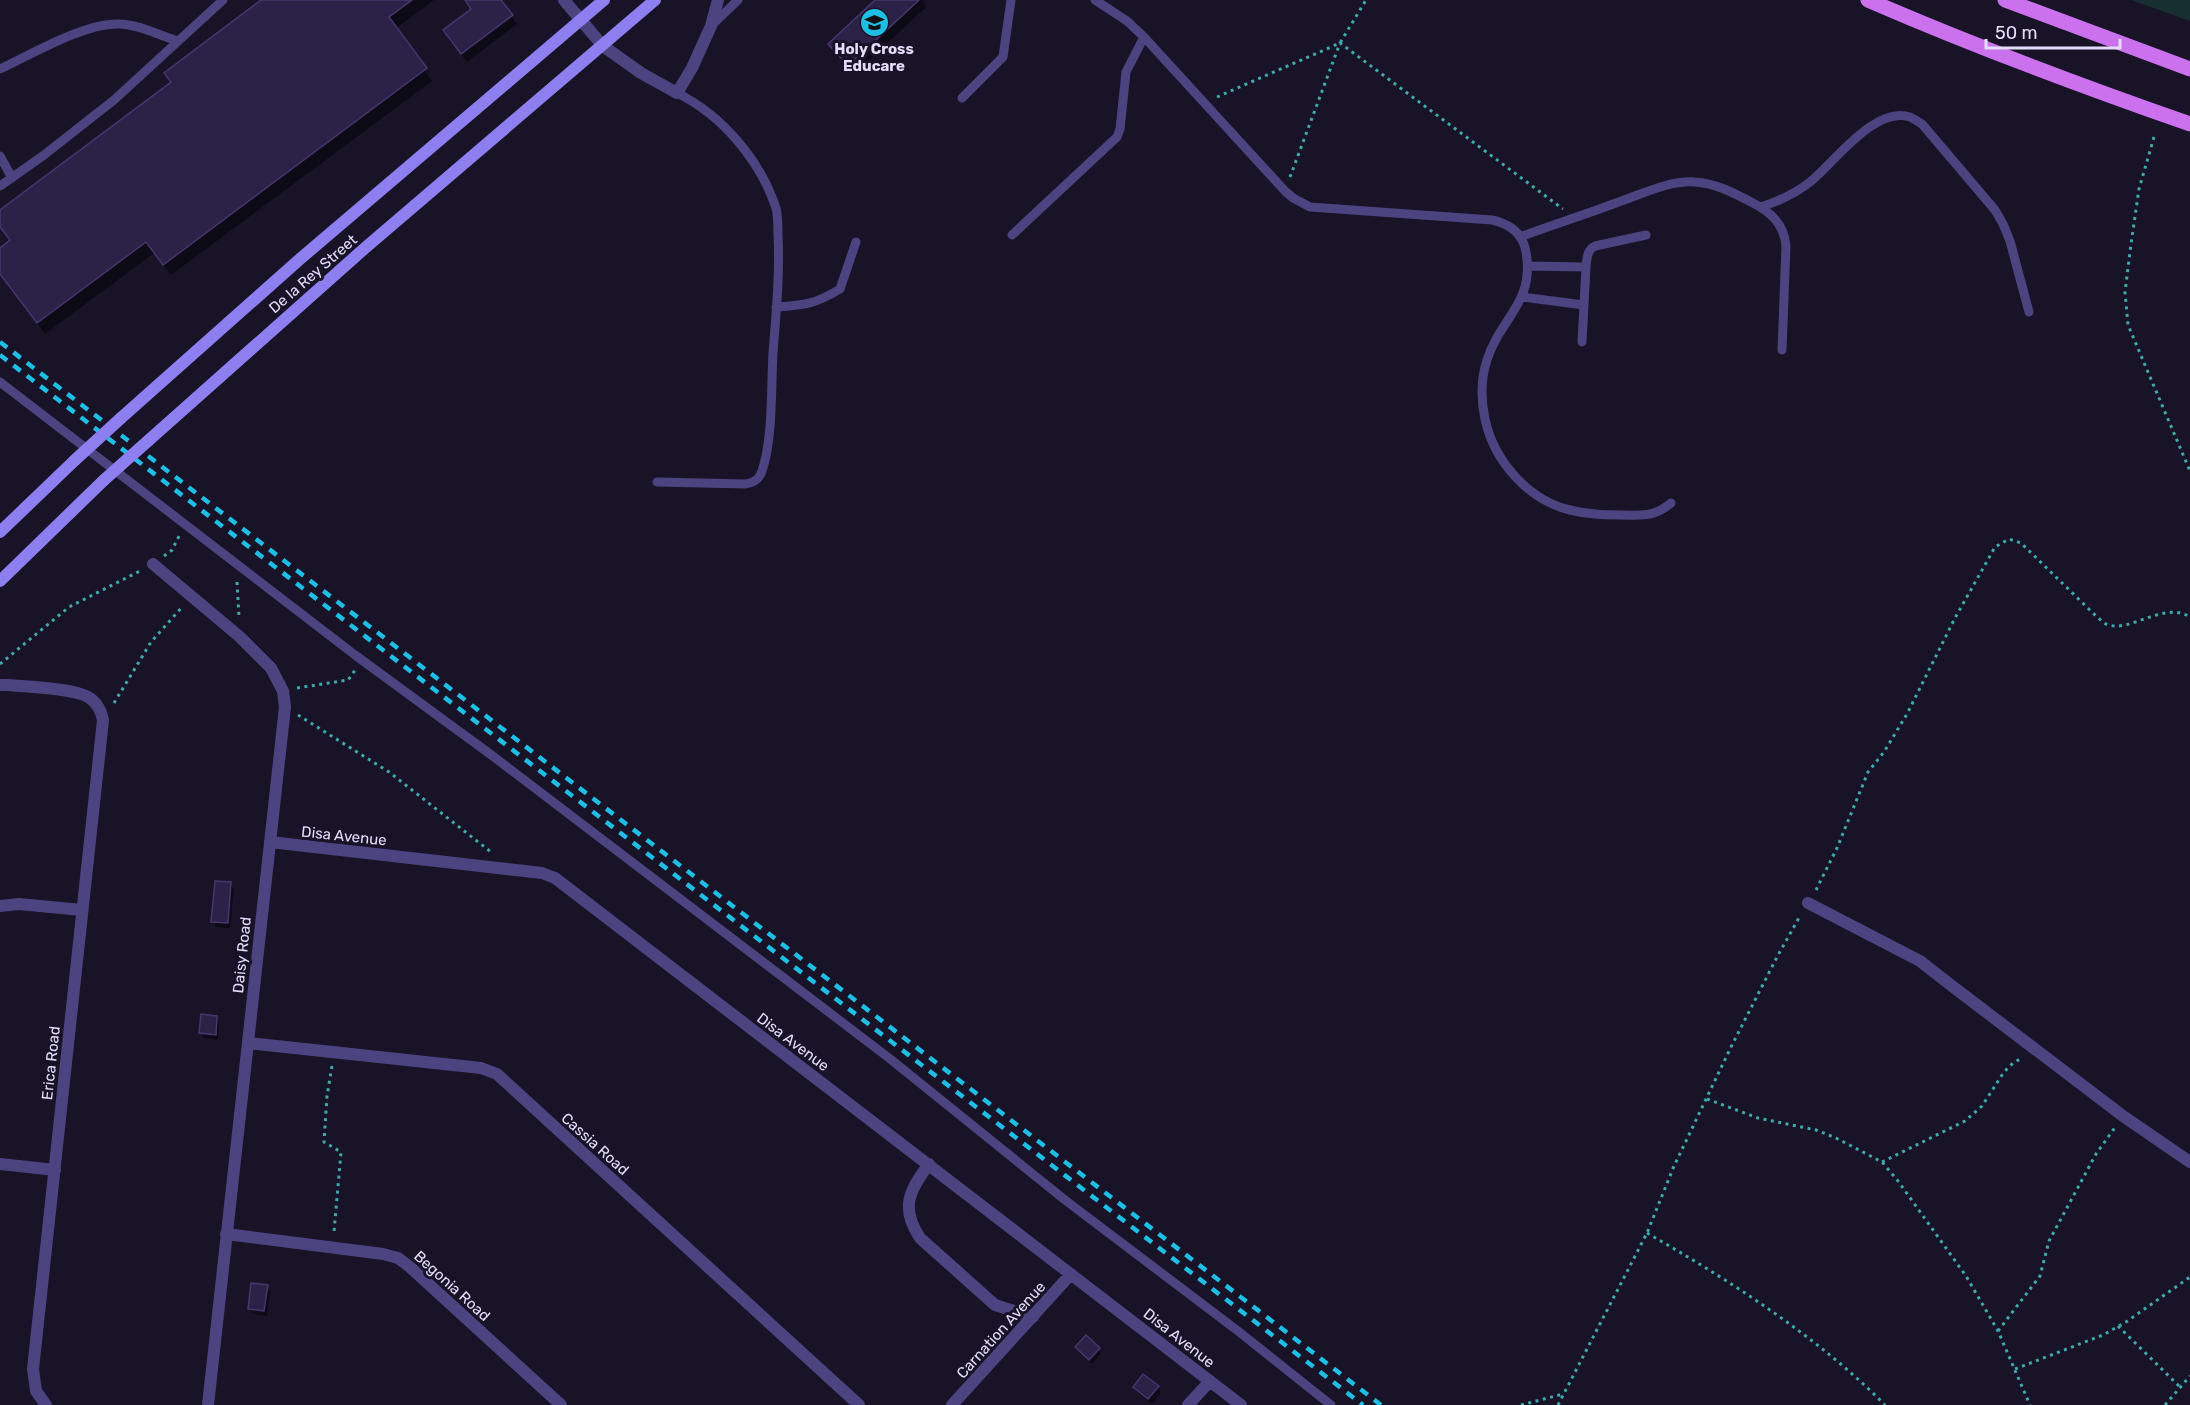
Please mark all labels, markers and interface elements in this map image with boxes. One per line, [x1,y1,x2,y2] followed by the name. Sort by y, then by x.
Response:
[858,6,890,38] school or university icon: Holy Cross Educare
[1986,12,2120,50] scale bar
[1995,22,2038,44] text: 50 m
[834,40,914,75] place label: Holy Cross Educare
[265,231,361,317] street label: De la Rey Street
[300,823,388,849] street label: Disa Avenue
[229,916,255,994] street label: Daisy Road
[753,1009,833,1075] street label: Disa Avenue
[38,1025,64,1101] street label: Erica Road
[558,1109,632,1179] street label: Cassia Road
[410,1247,494,1325] street label: Begonia Road
[953,1278,1049,1382] street label: Carnation Avenue
[1140,1305,1218,1371] street label: Disa Avenue

